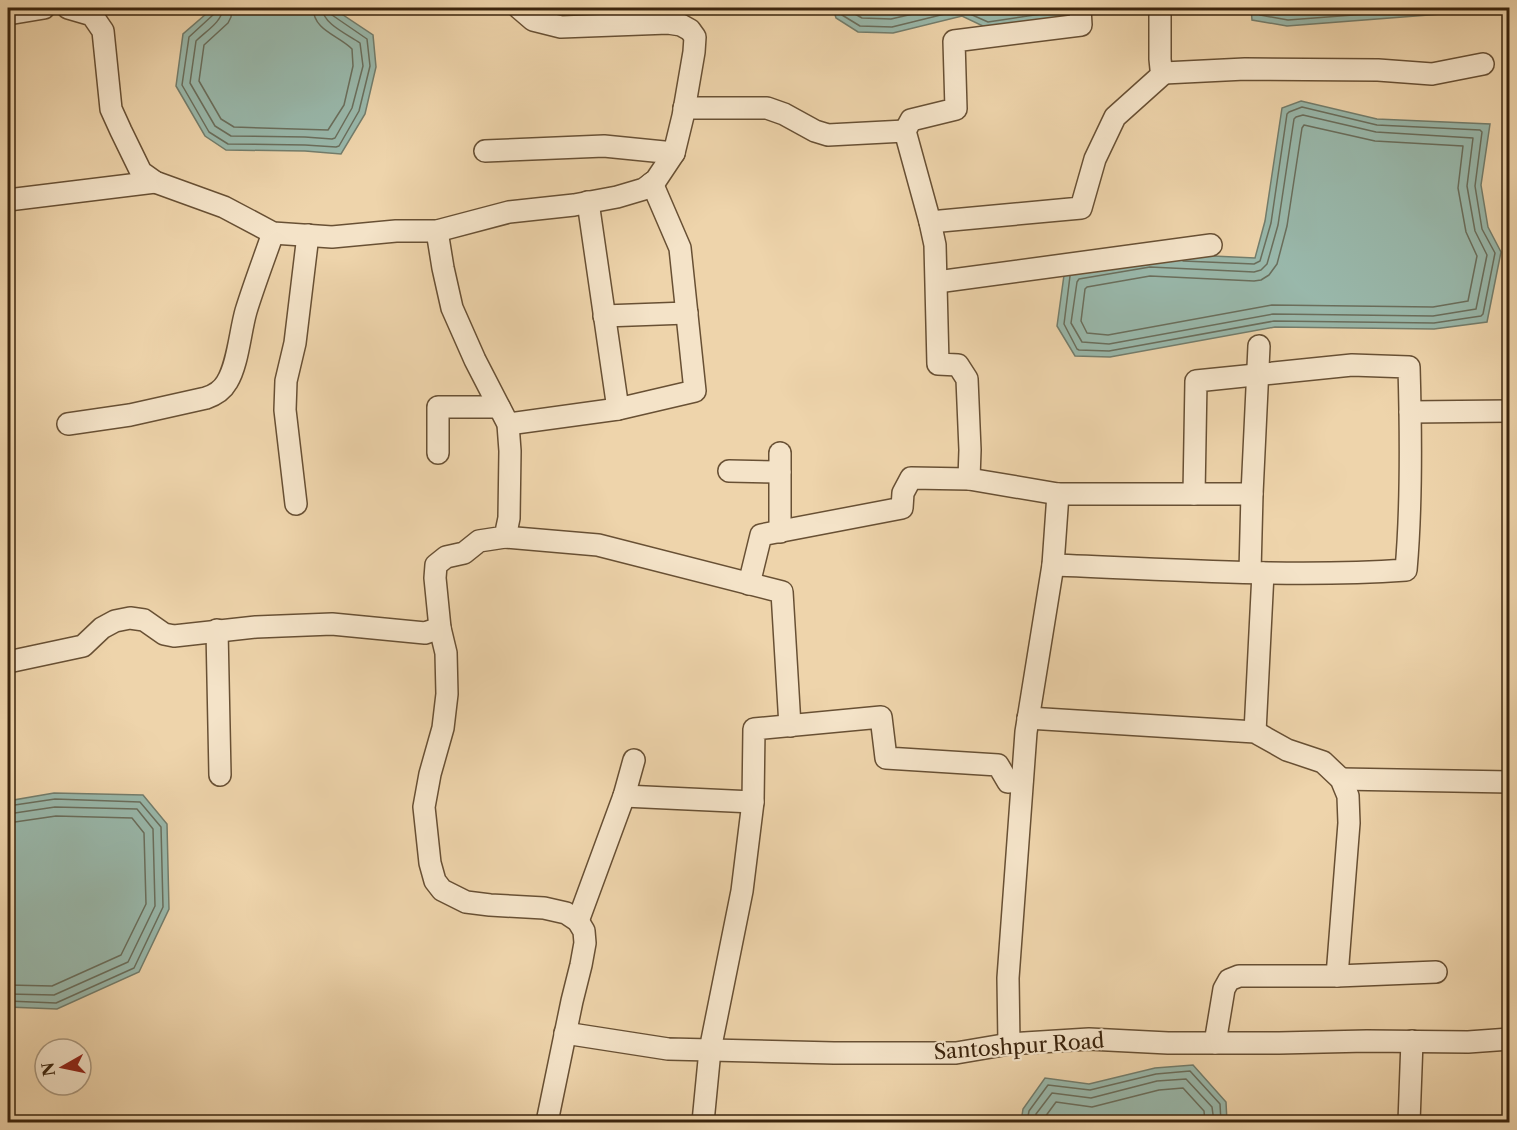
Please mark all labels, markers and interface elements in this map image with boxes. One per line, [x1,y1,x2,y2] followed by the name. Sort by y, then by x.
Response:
[933,1028,1105,1064] street label: Santoshpur Road
[33,1037,93,1097] north arrow
[37,1061,59,1078] text: N

